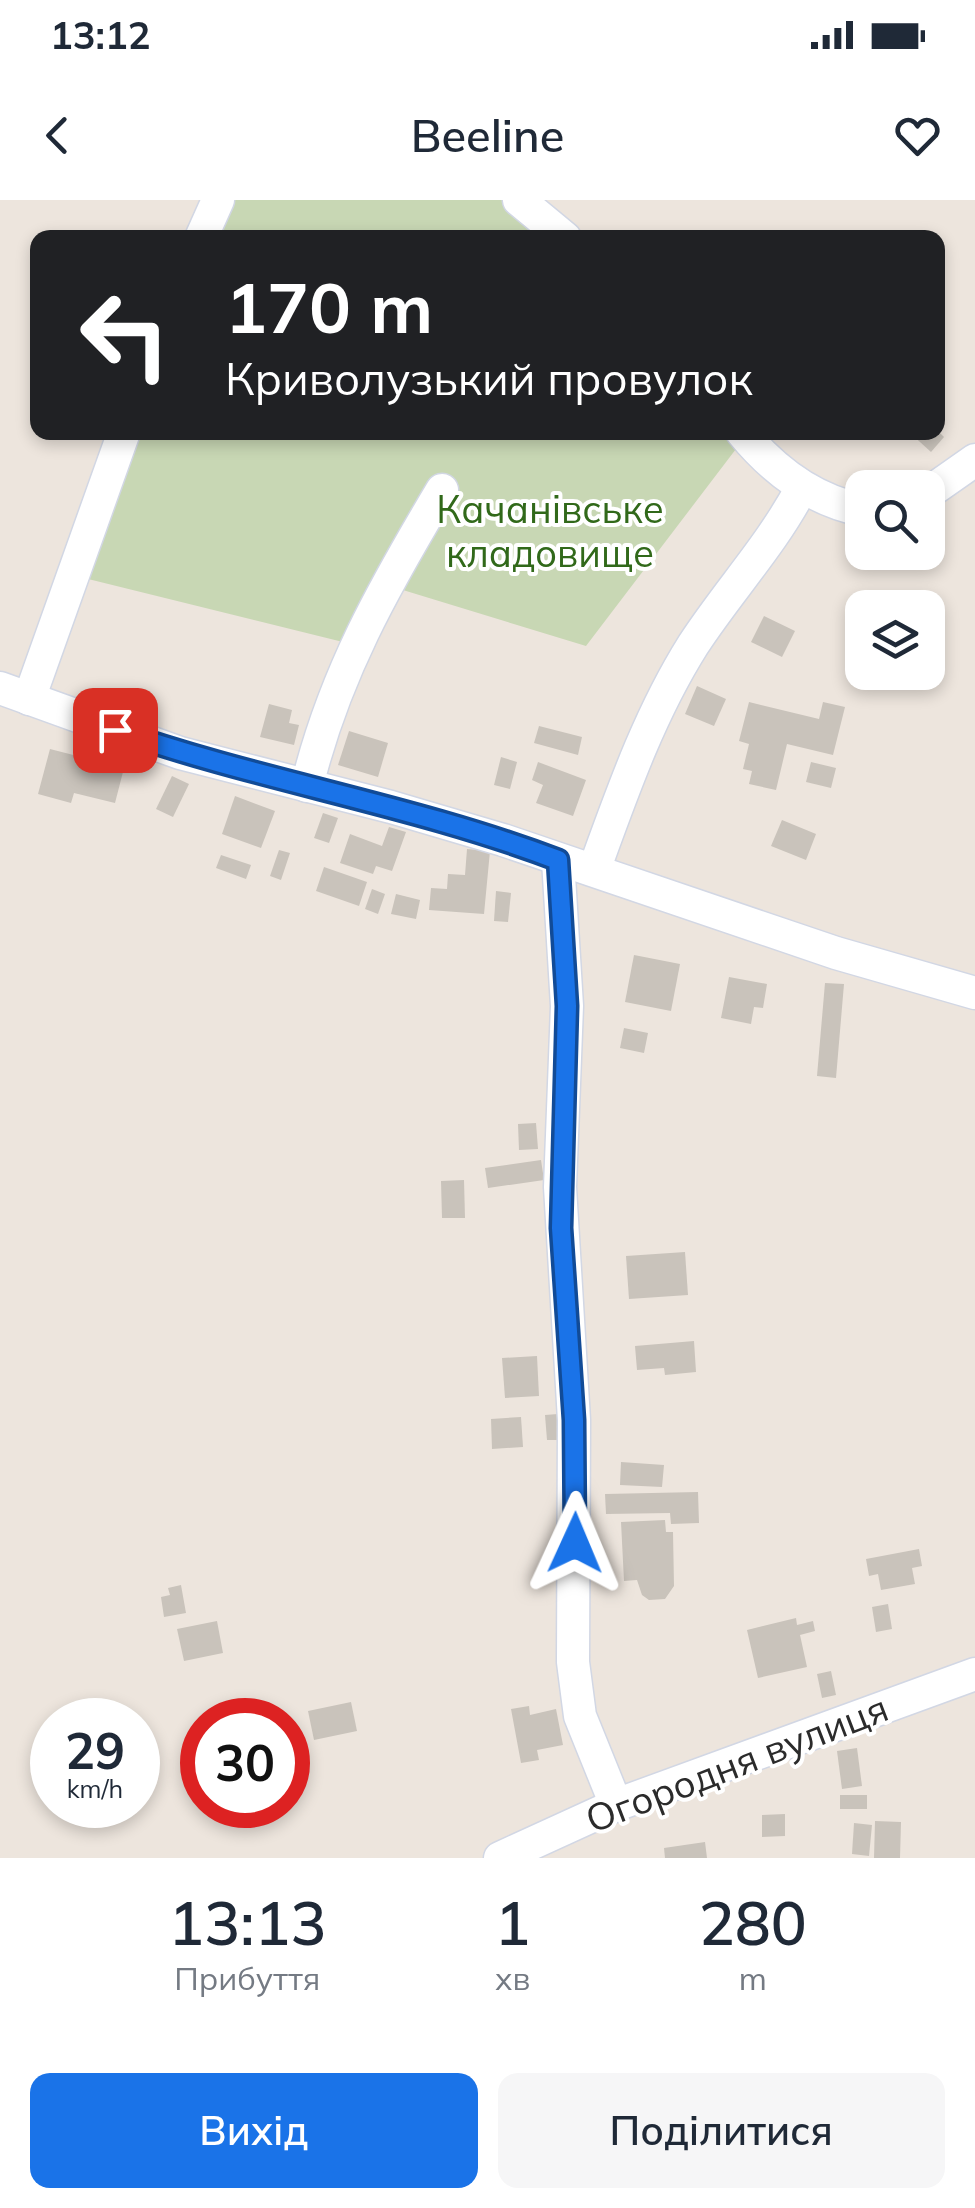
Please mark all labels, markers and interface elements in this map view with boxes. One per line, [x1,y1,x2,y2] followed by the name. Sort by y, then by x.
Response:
[50,11,151,59] text: 13:12
[411,107,564,163] text: Beeline
[30,108,85,163] icon: back
[890,108,945,163] icon: heart
[225,263,433,351] text: 170 m
[60,270,190,400] icon: left
[225,350,753,406] text: Криволузький провулок
[845,470,945,690] map controls
[845,470,945,570] button: search
[436,485,664,577] park label: Качанівське кладовище
[845,590,945,690] button: layers
[73,688,158,773] pin
[88,703,143,758] icon: arrive
[523,1491,627,1595] position arrow
[579,1683,895,1843] street label: Огородня вулиця
[180,1698,310,1828] speed limit sign: 30
[65,1719,125,1782] text: 29
[67,1773,123,1804] text: km/h
[168,1885,326,1960] text: 13:13
[495,1885,531,1960] text: 1
[699,1885,807,1960] text: 280
[174,1958,320,1998] text: Прибуття
[495,1958,530,1998] text: хв
[739,1958,767,1998] text: m
[30,2073,478,2188] button: Вихід
[498,2073,945,2188] button: Поділитися

